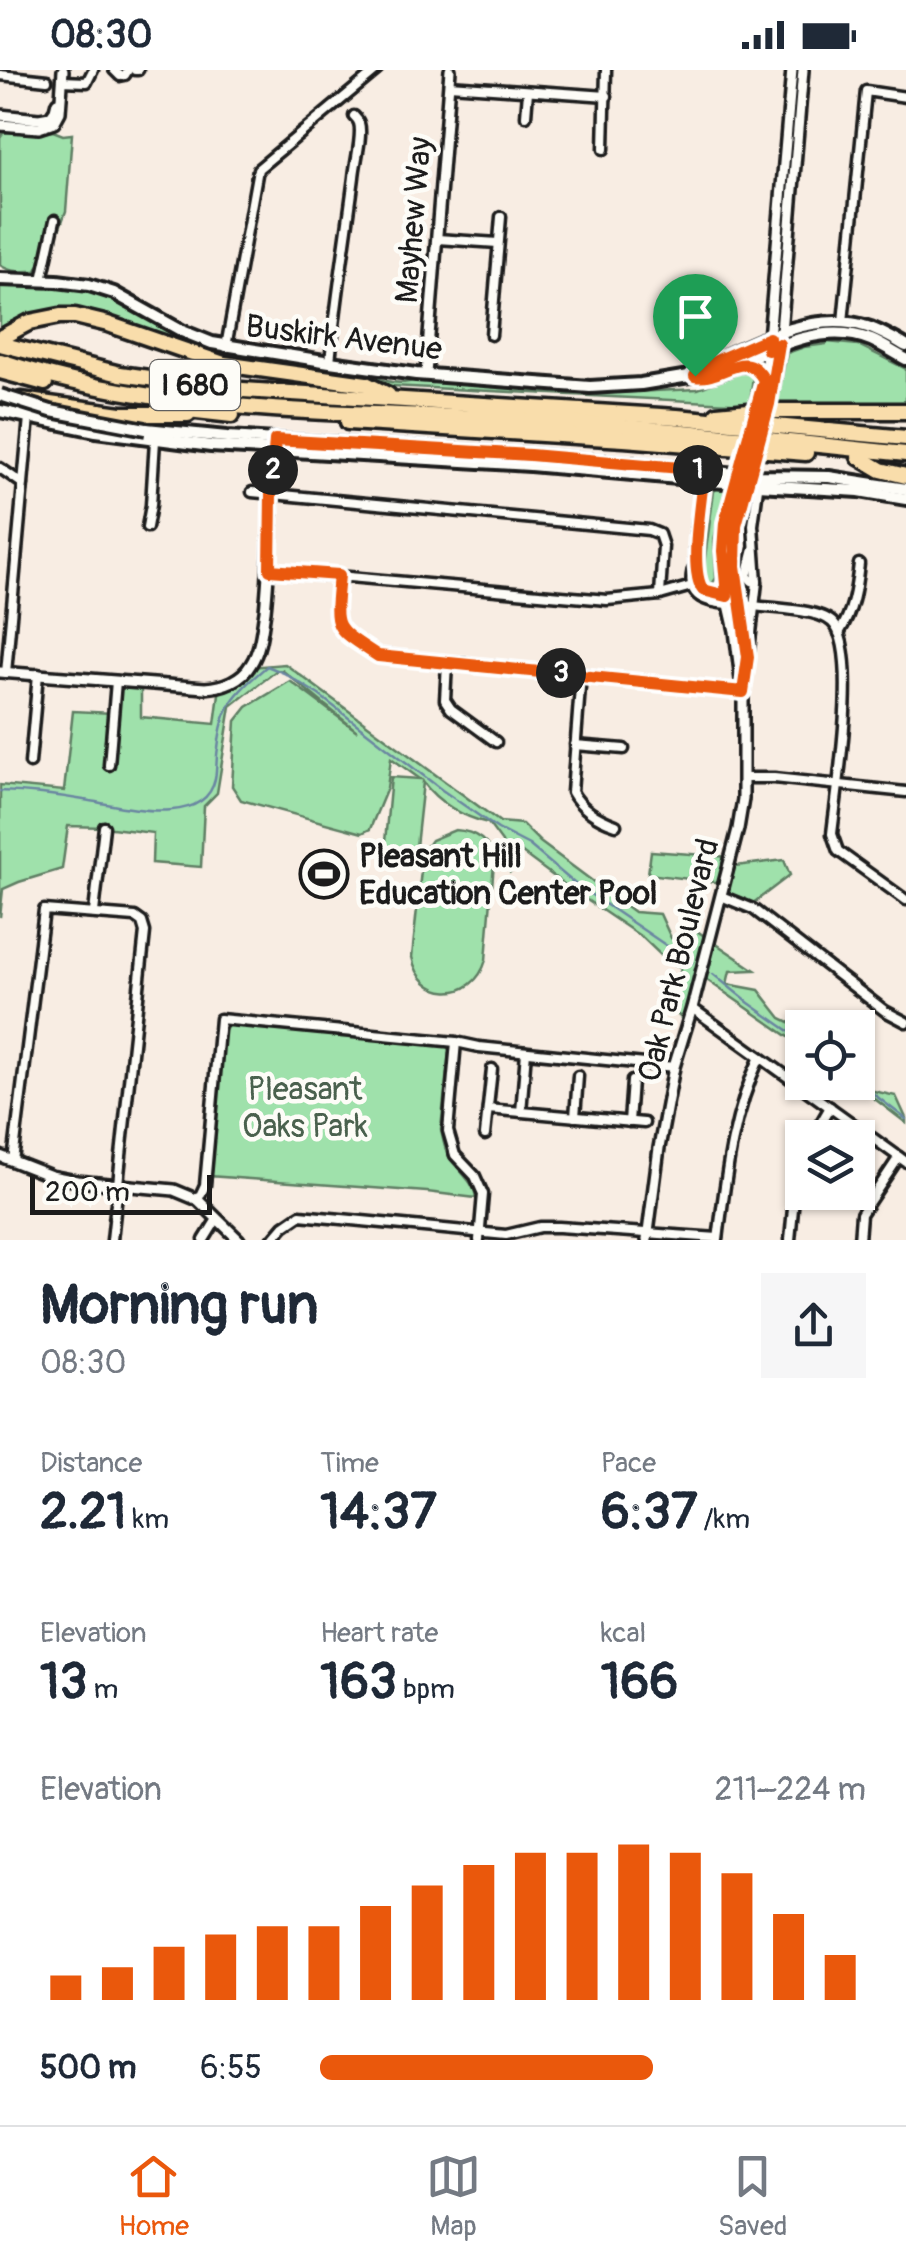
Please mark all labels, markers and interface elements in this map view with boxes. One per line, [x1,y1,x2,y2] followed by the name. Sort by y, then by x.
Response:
[50,11,152,59] text: 08:30
[387,135,441,305] street label: Mayhew Way
[653,274,738,377] pin
[668,289,723,344] icon: arrive
[243,306,445,370] street label: Buskirk Avenue
[150,360,240,410] road number: I 680
[248,445,298,495] pin: 2
[673,445,723,495] pin: 1
[265,452,281,487] text: 2
[693,452,703,487] text: 1
[536,648,586,698] pin: 3
[553,655,569,690] text: 3
[629,835,728,1086] street label: Oak Park Boulevard
[359,837,657,914] place label: Pleasant Hill Education Center Pool
[298,848,350,900] sports icon: Pleasant Hill Education Center Pool
[785,1010,875,1210] map controls
[785,1010,875,1100] button: locate
[242,1070,368,1147] park label: Pleasant Oaks Park
[785,1120,875,1210] button: layers
[30,1170,212,1214] scale bar
[45,1175,130,1210] text: 200 m
[40,1271,318,1340] text: Morning run
[761,1273,866,1378] button: share
[40,1343,126,1383] text: 08:30
[40,1446,142,1481] text: Distance
[320,1446,379,1481] text: Time
[601,1446,656,1481] text: Pace
[40,1481,126,1544] text: 2.21
[320,1481,437,1544] text: 14:37
[601,1481,697,1544] text: 6:37
[126,1502,169,1537] text: km
[697,1502,750,1537] text: /km
[40,1616,147,1651] text: Elevation
[320,1616,438,1651] text: Heart rate
[601,1616,646,1651] text: kcal
[40,1651,87,1714] text: 13
[320,1651,397,1714] text: 163
[601,1651,678,1714] text: 166
[87,1672,118,1707] text: m
[397,1672,455,1707] text: bpm
[40,1770,162,1810] text: Elevation
[715,1770,866,1810] text: 211–224 m
[40,2048,136,2088] text: 500 m
[200,2048,262,2088] text: 6:55
[118,2149,189,2244] tab: Home
[426,2149,481,2244] tab: Map
[718,2149,787,2244] tab: Saved

